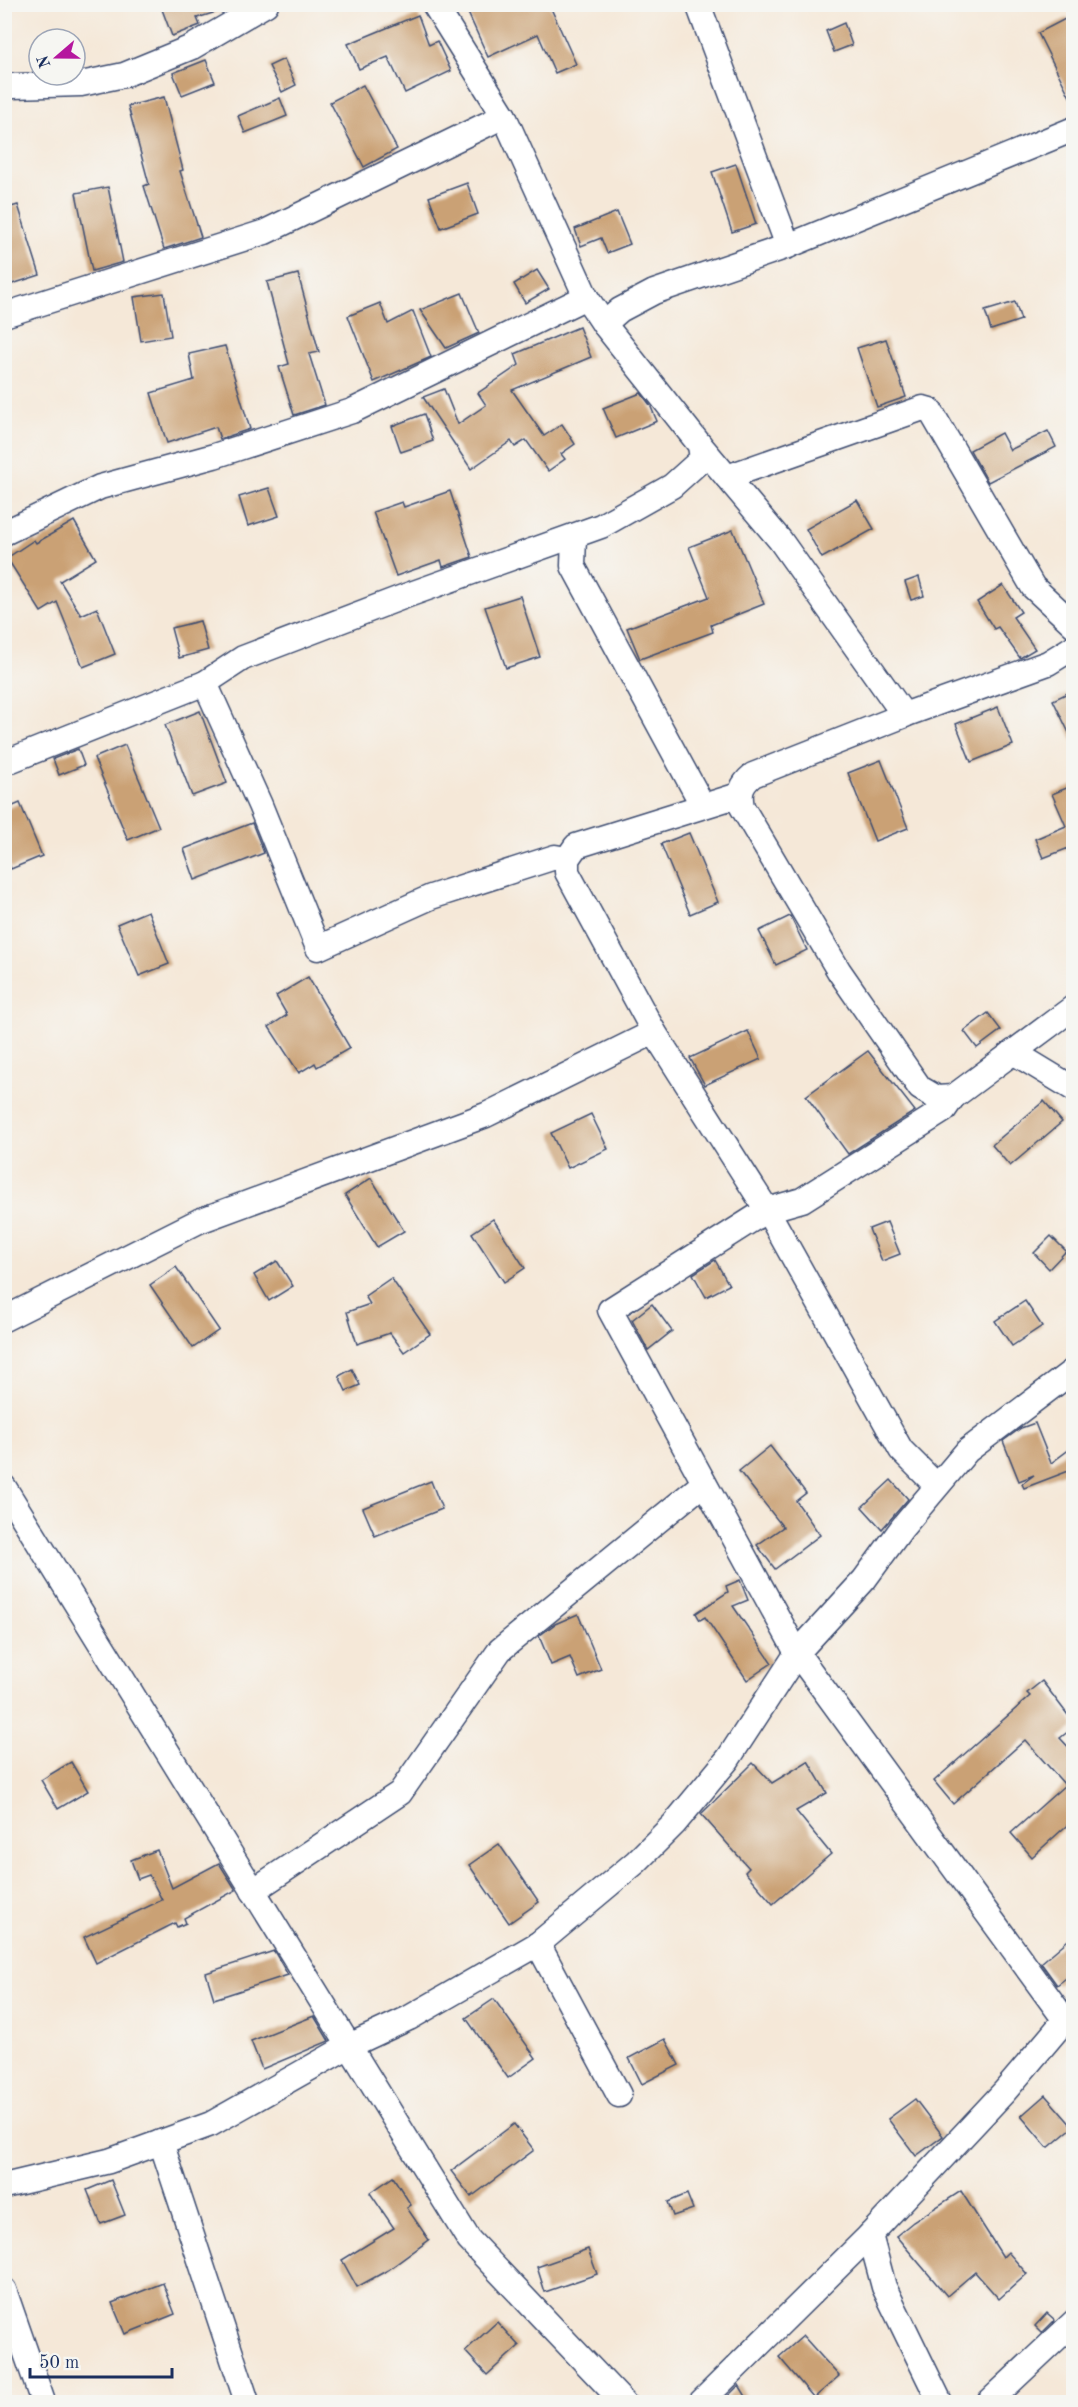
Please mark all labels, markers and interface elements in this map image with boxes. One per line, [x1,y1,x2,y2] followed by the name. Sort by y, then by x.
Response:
[27,27,87,87] north arrow
[35,52,54,70] text: N
[30,2341,172,2379] scale bar
[39,2354,79,2372] text: 50 m

